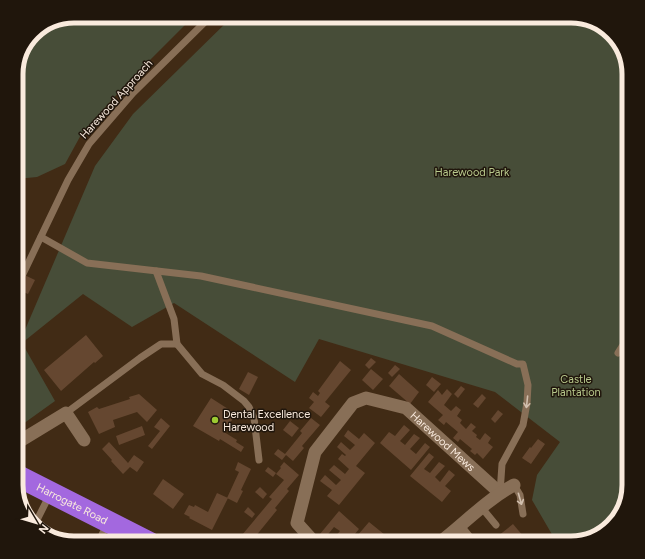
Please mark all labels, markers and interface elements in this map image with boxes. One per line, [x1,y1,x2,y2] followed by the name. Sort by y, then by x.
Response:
[77,57,155,142] street label: Harewood Approach
[435,166,510,179] park label: Harewood Park
[551,373,601,399] park label: Castle Plantation
[523,395,530,408] one-way arrow
[223,408,310,434] place label: Dental Excellence Harewood
[407,409,478,474] street label: Harewood Mews
[210,415,220,425] marker: Dental Excellence Harewood
[34,480,110,527] street label: Harrogate Road
[517,492,524,505] one-way arrow
[16,503,56,543] north arrow
[36,521,51,536] text: N

